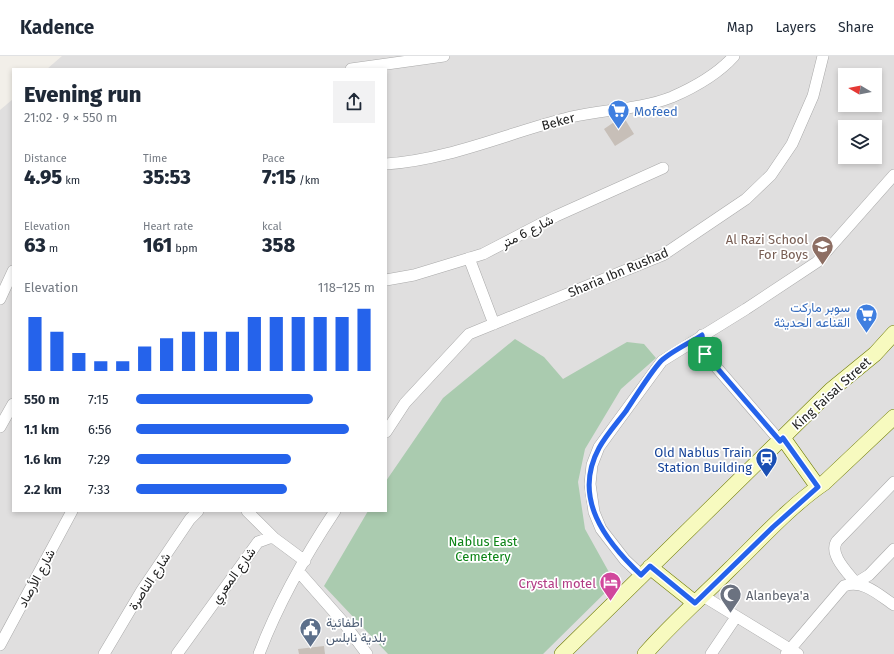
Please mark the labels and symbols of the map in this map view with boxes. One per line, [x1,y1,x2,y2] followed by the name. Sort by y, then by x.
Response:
[838,68,882,112] north arrow
[606,98,632,131] supermarket icon: Mofeed
[634,104,678,119] place label: Mofeed
[540,110,576,133] street label: Beker
[498,212,557,253] street label: شارع 6 متر
[726,232,808,262] place label: Al Razi School For Boys
[810,233,836,266] school or university icon: Al Razi School For Boys
[566,245,671,300] street label: Sharia Ibn Rushad
[774,300,850,330] place label: سوبر ماركت القناعه الحديثة
[853,301,879,334] supermarket icon: سوبر ماركت القناعه الحديثة
[688,337,722,371] pin
[789,354,874,433] street label: King Faisal Street
[654,445,752,475] place label: Old Nablus Train Station Building
[754,446,780,479] station icon: Old Nablus Train Station Building
[448,534,518,564] park label: Nablus East Cemetery
[208,544,261,608] street label: شارع المعري
[15,546,60,611] street label: شارع الأرصاد
[125,550,175,614] street label: شارع الناصرة
[598,570,624,603] hotel icon: Crystal motel
[519,576,596,591] place label: Crystal motel
[718,582,744,615] mosque icon: Alanbeya'a
[746,588,810,603] place label: Alanbeya'a
[326,615,386,646] place label: اطفائية بلدية نابلس
[298,616,324,649] public building icon: اطفائية بلدية نابلس

